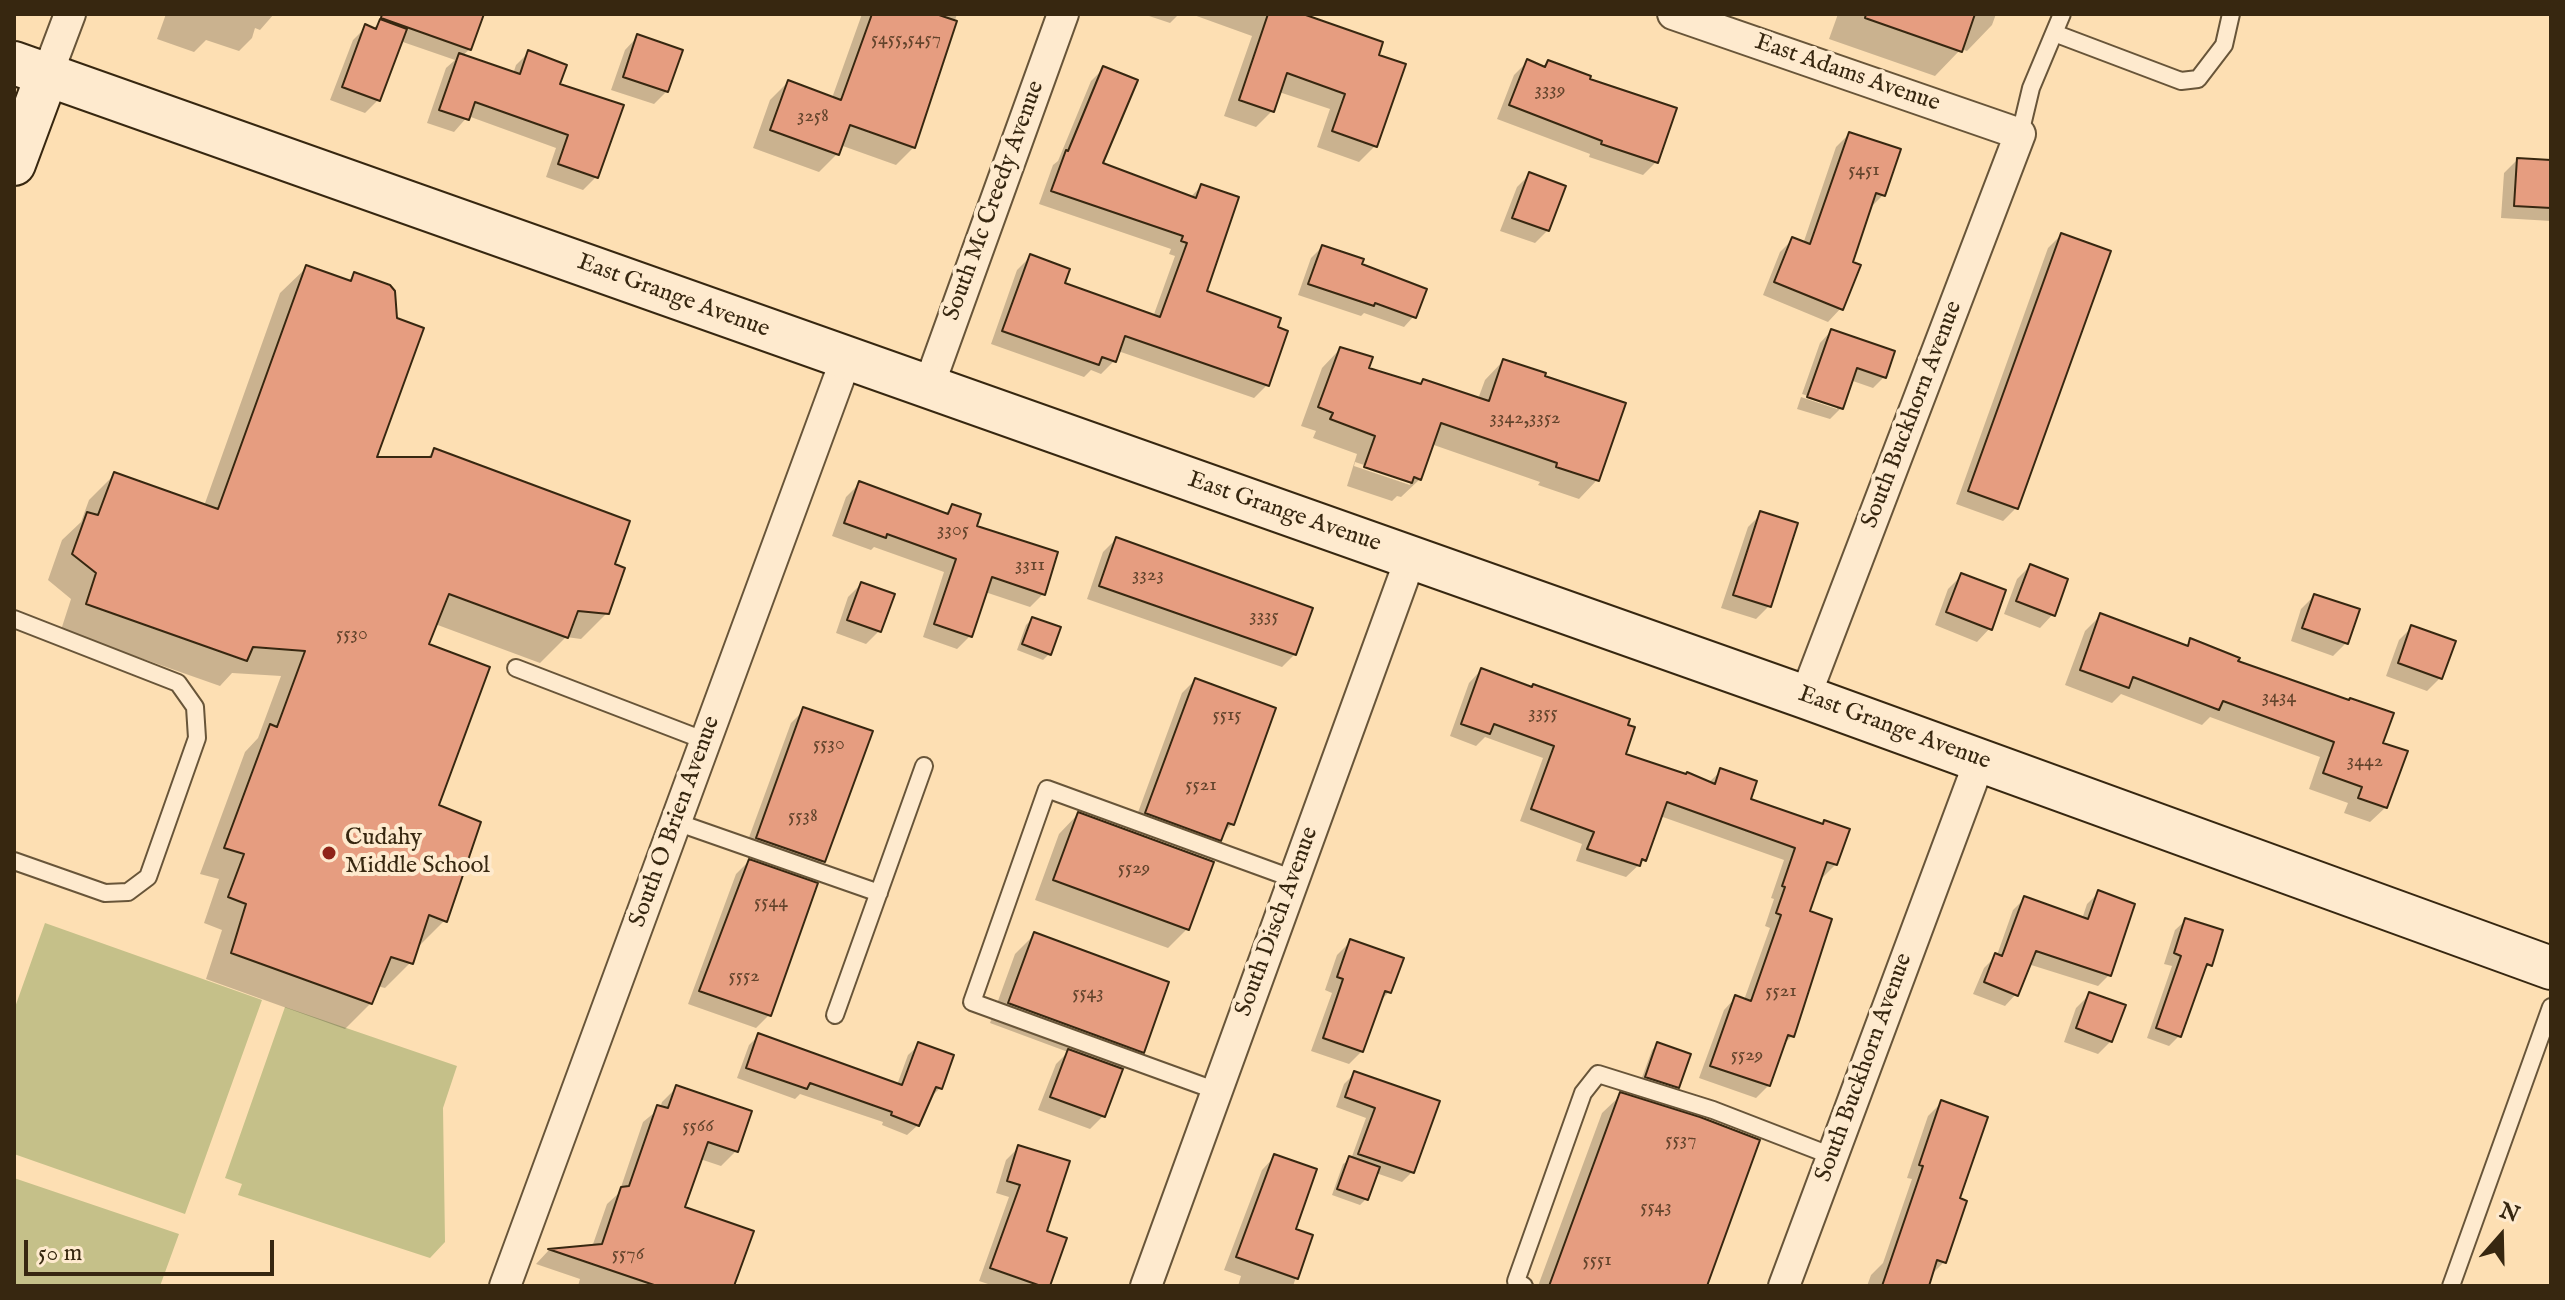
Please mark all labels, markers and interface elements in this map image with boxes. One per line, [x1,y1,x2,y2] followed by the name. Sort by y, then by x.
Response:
[871,28,941,52] house number: 5455,5457
[1751,29,1943,119] street label: East Adams Avenue
[938,77,1052,325] street label: South Mc Creedy Avenue
[1534,79,1566,103] house number: 3339
[797,105,829,129] house number: 3258
[1848,159,1880,183] house number: 5451
[573,249,773,345] street label: East Grange Avenue
[1856,297,1970,533] street label: South Buckhorn Avenue
[1490,407,1560,431] house number: 3342,3352
[1184,466,1384,560] street label: East Grange Avenue
[937,519,969,543] house number: 3305
[1015,554,1045,578] house number: 3311
[1132,564,1164,588] house number: 3323
[1249,605,1279,629] house number: 3335
[336,623,368,647] house number: 5530
[1794,681,1994,777] street label: East Grange Avenue
[2262,686,2296,710] house number: 3434
[1528,702,1558,726] house number: 3355
[1212,704,1242,728] house number: 5515
[624,713,728,931] street label: South O Brien Avenue
[813,733,845,757] house number: 5530
[2347,750,2383,774] house number: 3442
[1185,774,1217,798] house number: 5521
[788,805,818,829] house number: 5538
[1230,823,1326,1021] street label: South Disch Avenue
[345,825,490,881] place label: Cudahy Middle School
[320,844,338,862] marker: Cudahy Middle School
[1118,857,1150,881] house number: 5529
[754,891,788,915] house number: 5544
[1810,950,1920,1186] street label: South Buckhorn Avenue
[728,965,760,989] house number: 5552
[1765,980,1797,1004] house number: 5521
[1072,982,1104,1006] house number: 5543
[1731,1044,1763,1068] house number: 5529
[682,1115,714,1139] house number: 5566
[1665,1129,1697,1153] house number: 5537
[1640,1196,1672,1220] house number: 5543
[2461,1196,2541,1276] north arrow
[2495,1197,2523,1230] text: N
[28,1224,278,1274] scale bar
[38,1238,82,1269] text: 50 m
[612,1243,644,1267] house number: 5576
[1582,1249,1612,1273] house number: 5551

